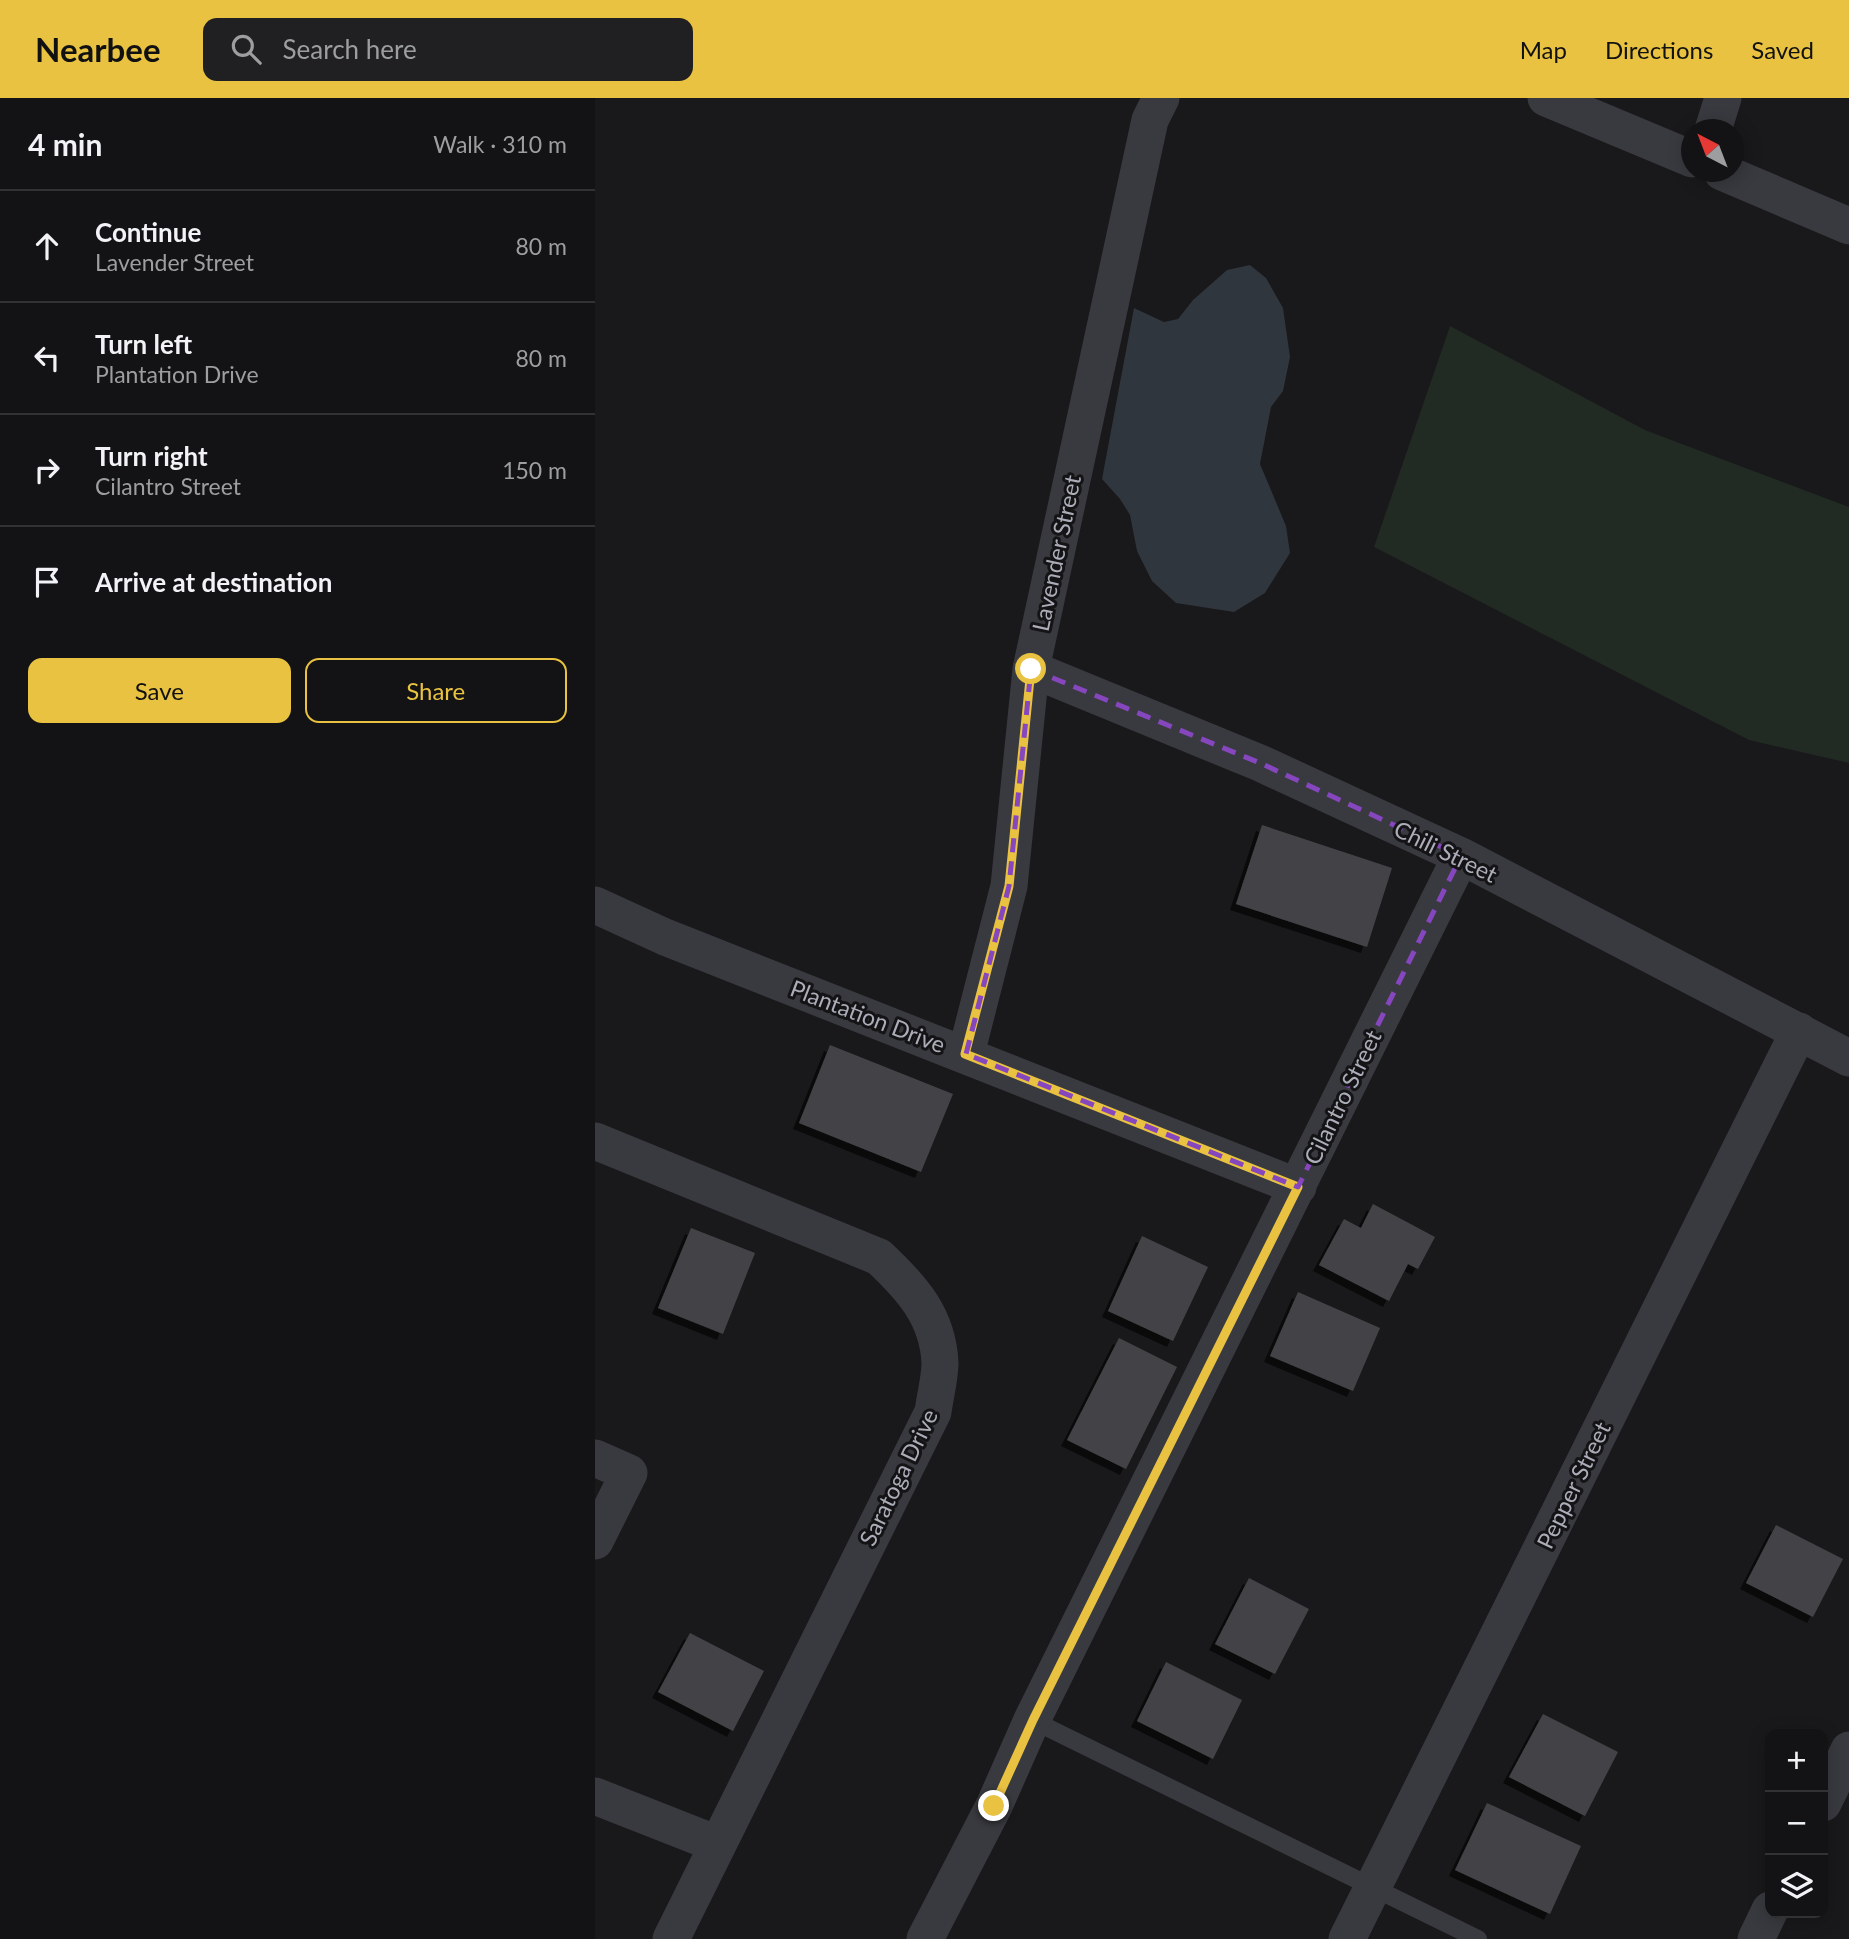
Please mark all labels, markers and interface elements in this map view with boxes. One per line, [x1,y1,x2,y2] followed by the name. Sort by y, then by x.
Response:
[203,18,693,81] search box
[35,29,161,69] text: Nearbee
[227,30,265,68] icon: search
[283,33,417,65] text: Search here
[1520,35,1567,64] text: Map
[1605,35,1713,64] text: Directions
[1751,35,1814,64] text: Saved
[1681,119,1744,182] north arrow
[28,126,102,162] text: 4 min
[433,130,567,158] text: Walk · 310 m
[95,216,201,248] text: Continue
[28,227,66,265] icon: ahead
[516,232,567,260] text: 80 m
[95,248,254,276] text: Lavender Street
[95,328,192,360] text: Turn left
[28,339,66,377] icon: left
[516,344,567,372] text: 80 m
[95,360,259,388] text: Plantation Drive
[95,440,208,472] text: Turn right
[28,451,66,489] icon: right
[502,456,567,484] text: 150 m
[95,472,241,500] text: Cilantro Street
[1026,472,1086,634] street label: Lavender Street
[28,563,66,601] icon: arrive
[95,566,332,598] text: Arrive at destination
[1015,653,1046,684] route start
[28,658,291,723] button: Save
[305,658,567,723] button: Share
[1390,814,1503,888] street label: Chili Street
[787,974,949,1058] street label: Plantation Drive
[1297,1025,1387,1169] street label: Cilantro Street
[853,1404,943,1550] street label: Saratoga Drive
[1530,1416,1616,1553] street label: Pepper Street
[1765,1729,1828,1918] map controls
[1765,1729,1828,1792] button: +
[978,1790,1009,1821] route end
[1765,1792,1828,1855] button: −
[1765,1855,1828,1918] button: layers

